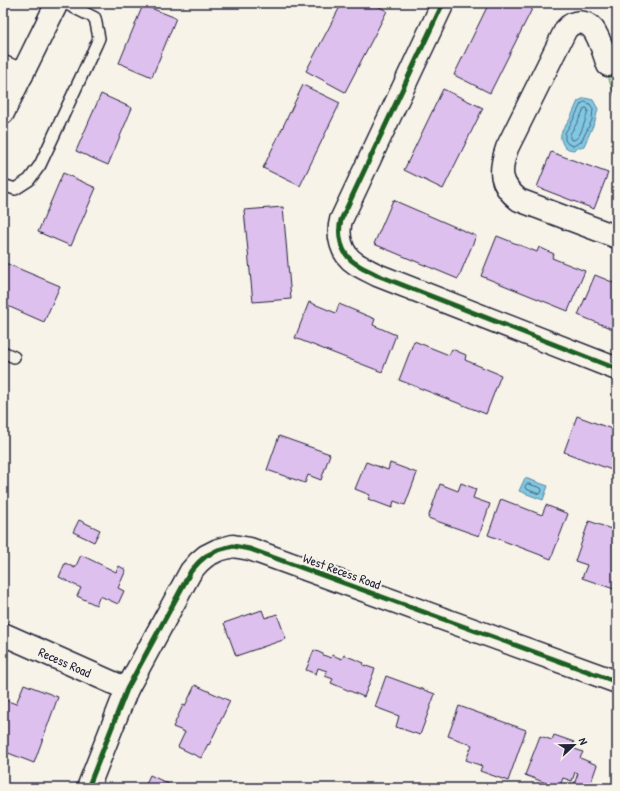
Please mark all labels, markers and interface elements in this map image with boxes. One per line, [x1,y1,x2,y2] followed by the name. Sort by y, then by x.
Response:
[301,549,383,593] street label: West Recess Road
[36,642,94,682] street label: Recess Road
[554,725,594,765] north arrow
[576,736,591,747] text: N

